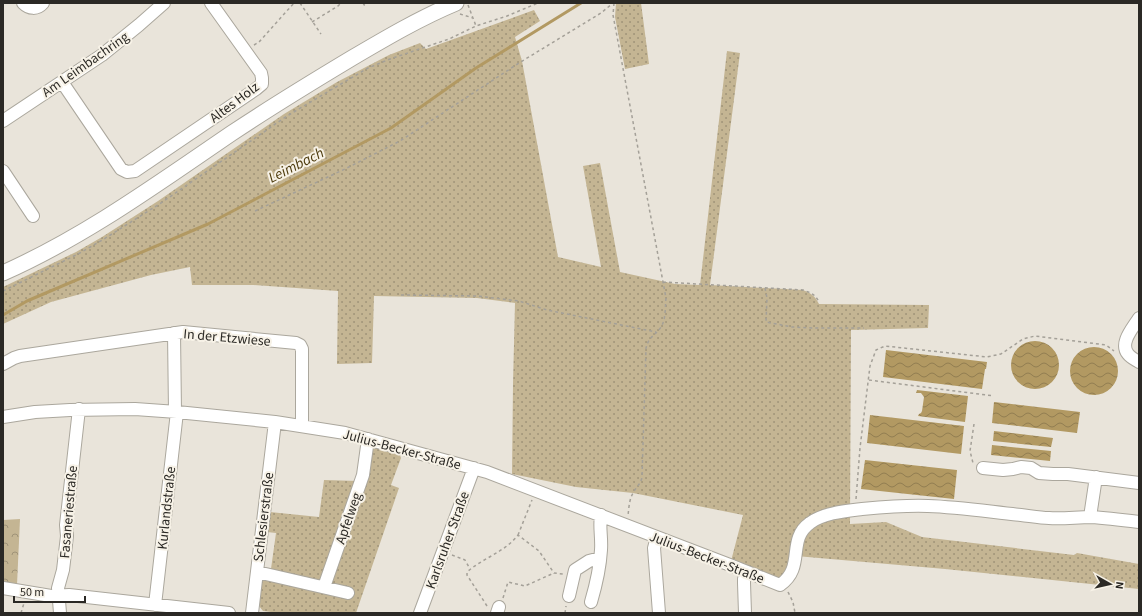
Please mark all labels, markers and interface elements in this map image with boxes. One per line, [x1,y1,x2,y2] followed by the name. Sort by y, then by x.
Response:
[38,27,133,102] street label: Am Leimbachring
[206,77,264,128] street label: Altes Holz
[265,142,328,188] water label: Leimbach
[182,324,271,352] street label: In der Etzwiese
[340,425,463,475] street label: Julius-Becker-Straße
[55,465,83,559] street label: Fasaneriestraße
[153,466,181,551] street label: Kurlandstraße
[249,471,279,563] street label: Schlesierstraße
[421,489,475,592] street label: Karlsruher Straße
[331,490,367,547] street label: Apfelweg
[646,527,767,589] street label: Julius-Becker-Straße
[1090,564,1130,604] north arrow
[14,578,85,604] scale bar
[1111,581,1127,590] text: N
[20,584,44,601] text: 50 m

